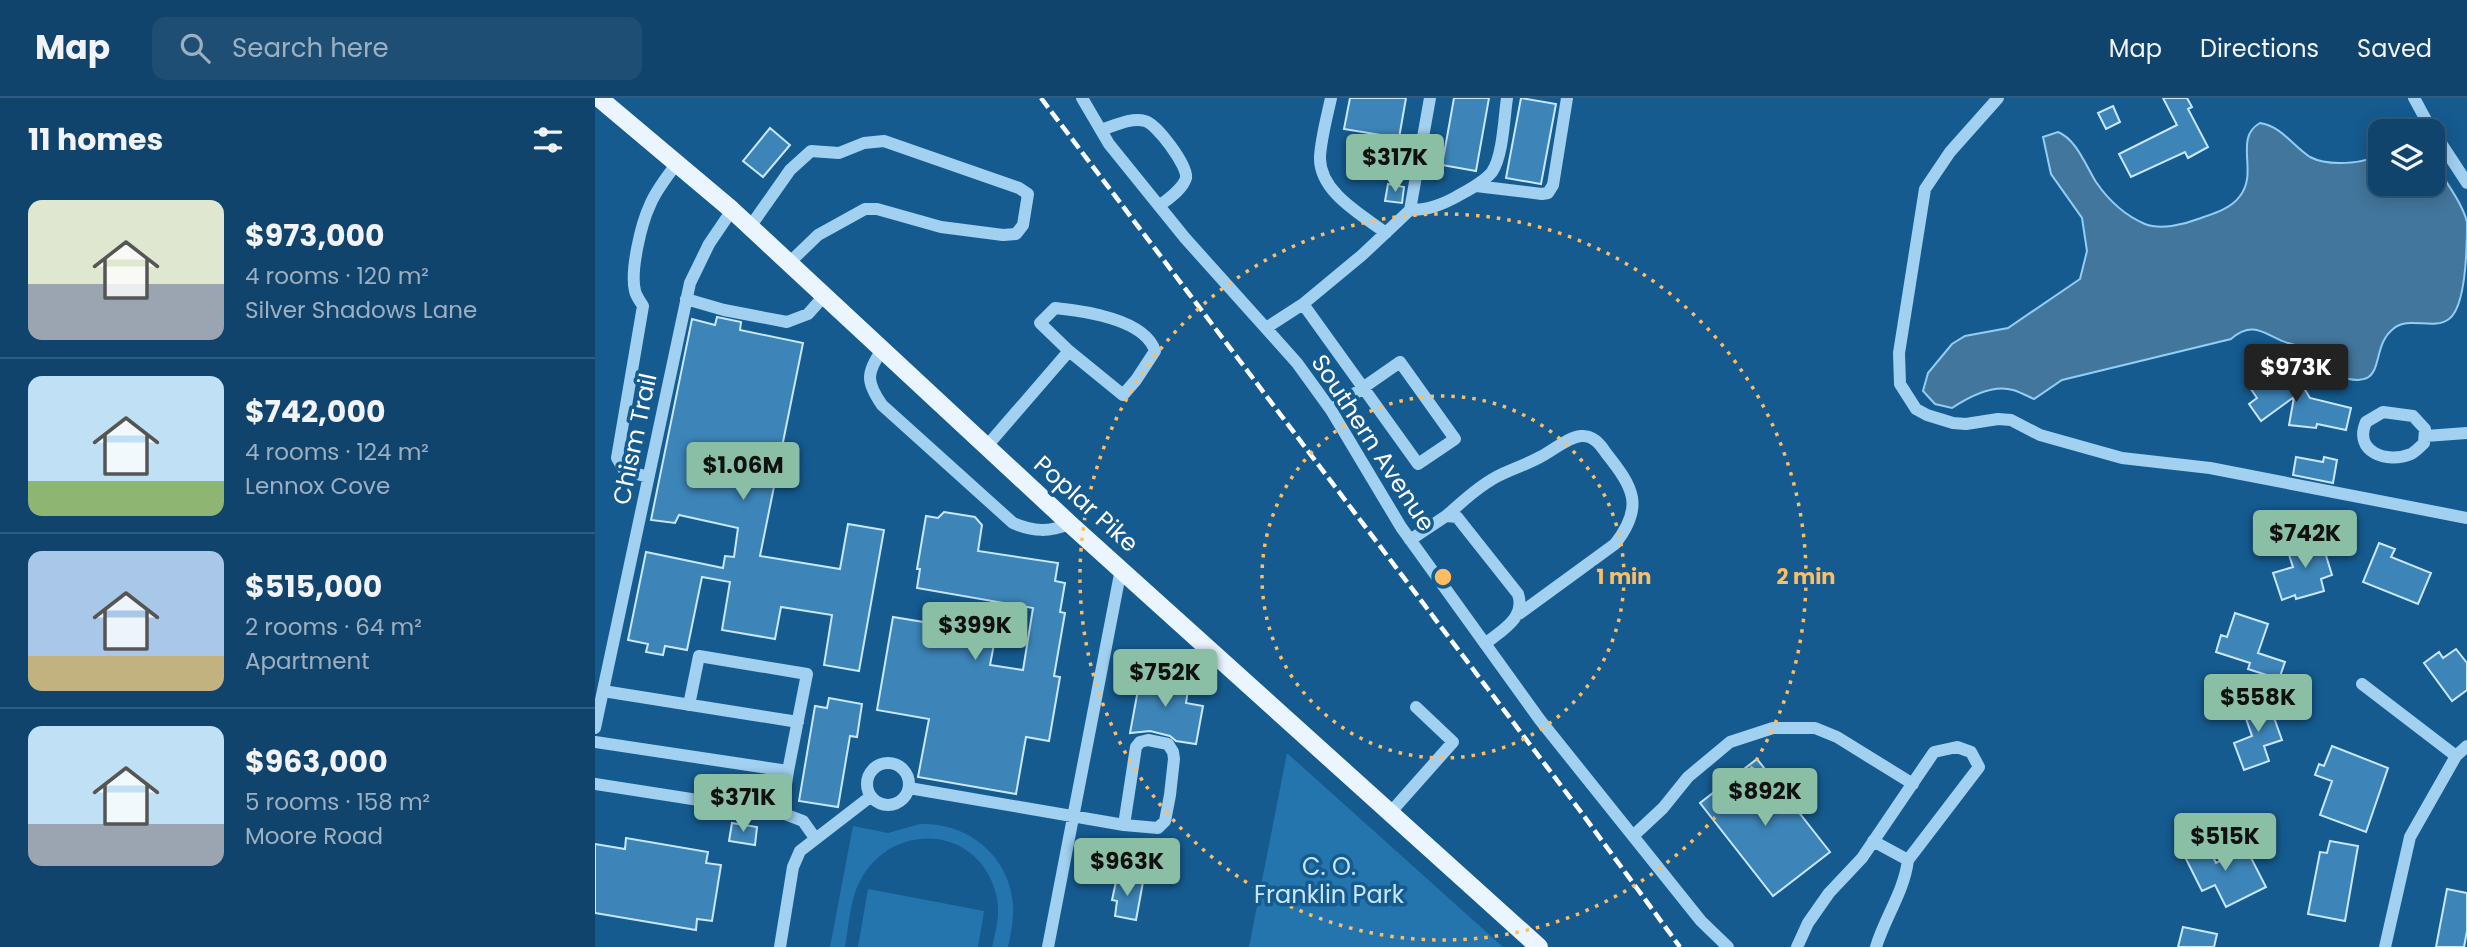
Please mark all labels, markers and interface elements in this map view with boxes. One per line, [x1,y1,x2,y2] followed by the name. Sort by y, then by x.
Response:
[152,17,642,80] search box
[35,24,110,71] text: Map
[176,29,214,67] icon: search
[232,30,389,66] text: Search here
[2109,32,2162,65] text: Map
[2200,32,2319,65] text: Directions
[2357,32,2432,65] text: Saved
[28,118,163,161] text: 11 homes
[2368,119,2445,196] map controls
[2368,119,2445,196] button: layers
[529,121,567,159] icon: filters
[1346,134,1444,194] pin: $317K
[1362,141,1428,173] text: $317K
[245,214,385,257] text: $973,000
[84,228,168,312] icon: home
[245,260,429,292] text: 4 rooms · 120 m²
[245,294,477,326] text: Silver Shadows Lane
[2247,344,2345,404] pin: $973K
[1304,348,1443,538] street label: Southern Avenue
[2260,351,2332,383] text: $973K
[605,370,665,508] street label: Chism Trail
[245,390,386,433] text: $742,000
[84,404,168,488] icon: home
[245,436,429,468] text: 4 rooms · 124 m²
[686,442,800,502] pin: $1.06M
[1027,448,1146,559] street label: Poplar Pike
[702,449,784,481] text: $1.06M
[245,470,390,502] text: Lennox Cove
[2256,510,2354,570] pin: $742K
[2269,517,2341,549] text: $742K
[1597,562,1651,591] text: 1 min
[1776,562,1836,591] text: 2 min
[245,565,382,608] text: $515,000
[1431,565,1455,589] centre of rings
[84,579,168,663] icon: home
[926,602,1024,662] pin: $399K
[938,609,1012,641] text: $399K
[245,611,422,643] text: 2 rooms · 64 m²
[245,645,370,677] text: Apartment
[1116,650,1214,709] pin: $752K
[1129,656,1201,688] text: $752K
[2209,674,2307,734] pin: $558K
[2220,681,2296,713] text: $558K
[245,740,388,783] text: $963,000
[84,754,168,838] icon: home
[1716,768,1814,828] pin: $892K
[694,774,792,834] pin: $371K
[1728,775,1802,807] text: $892K
[710,781,776,813] text: $371K
[245,786,430,818] text: 5 rooms · 158 m²
[2176,814,2274,873] pin: $515K
[245,820,383,852] text: Moore Road
[2190,820,2260,852] text: $515K
[1078,838,1176,898] pin: $963K
[1090,845,1164,877] text: $963K
[1254,850,1405,911] park label: C. O. Franklin Park

